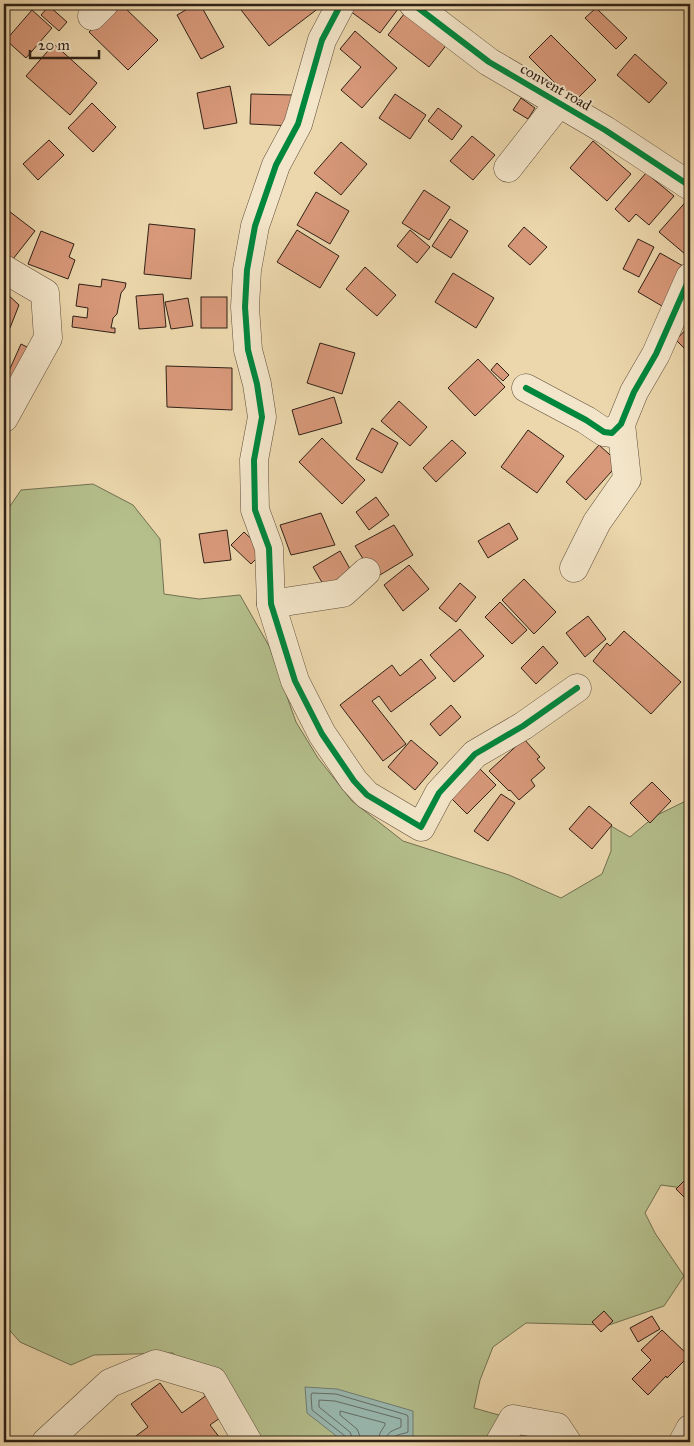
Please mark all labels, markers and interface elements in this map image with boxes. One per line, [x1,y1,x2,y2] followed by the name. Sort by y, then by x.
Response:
[30,28,99,60] scale bar
[38,36,70,54] text: 20 m
[517,59,595,115] street label: convent road

